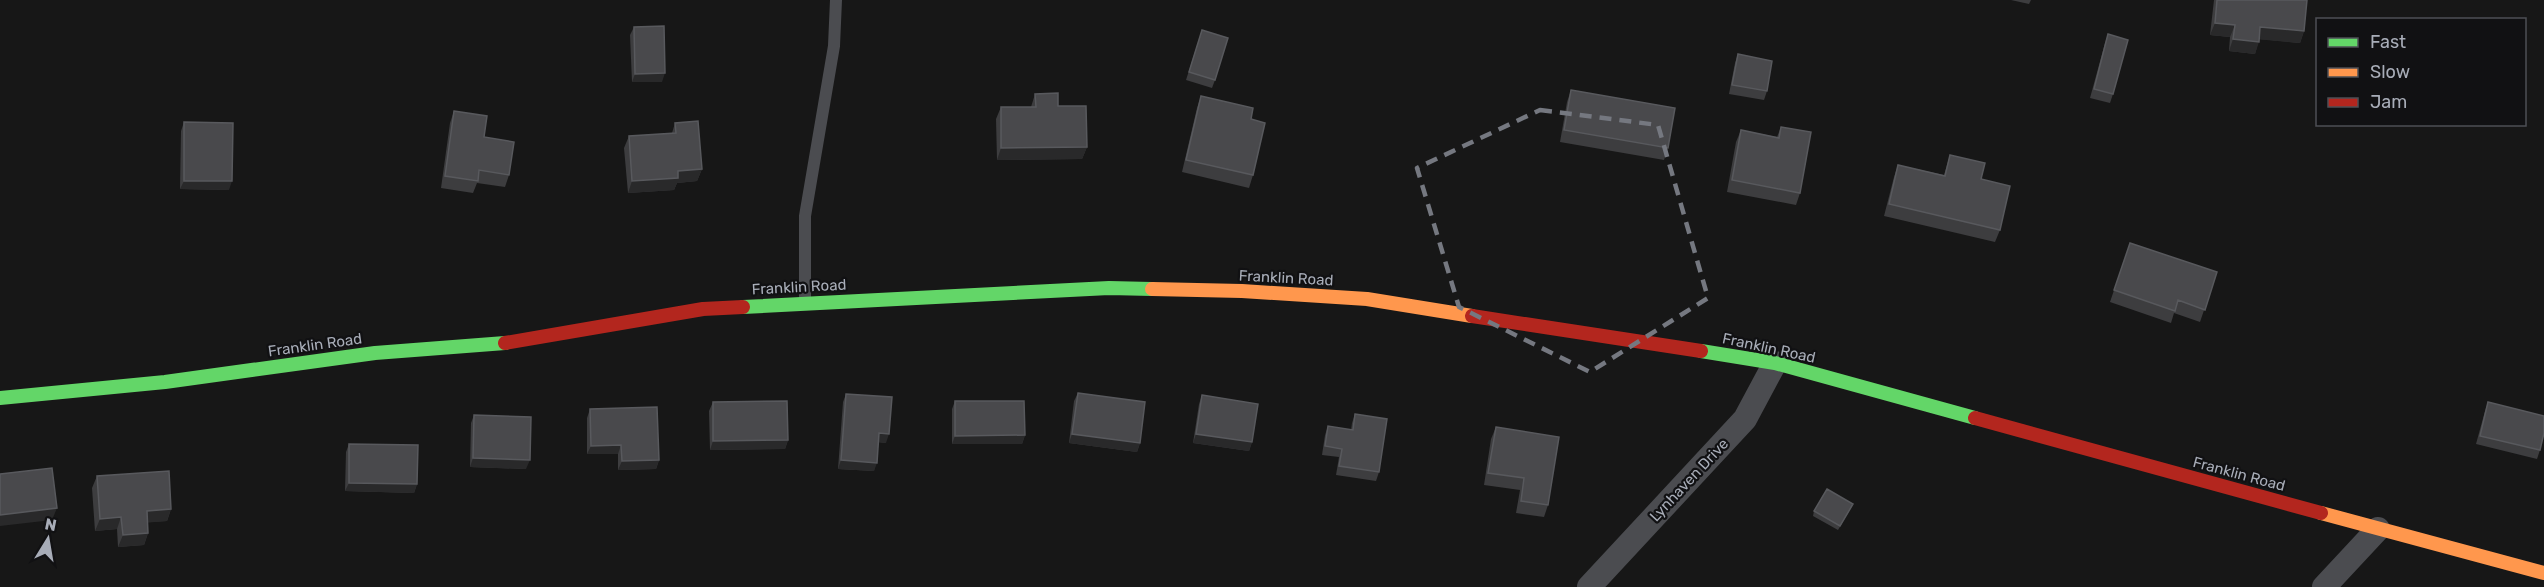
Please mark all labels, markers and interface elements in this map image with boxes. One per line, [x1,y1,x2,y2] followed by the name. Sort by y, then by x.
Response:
[2316,18,2526,126] legend
[2370,31,2406,53] text: Fast
[2370,61,2410,83] text: Slow
[2370,91,2407,113] text: Jam
[1238,267,1334,289] street label: Franklin Road
[751,276,847,298] street label: Franklin Road
[267,329,363,361] street label: Franklin Road
[1721,329,1817,367] street label: Franklin Road
[1646,435,1732,525] street label: Lynhaven Drive
[2191,453,2287,495] street label: Franklin Road
[18,509,78,569] north arrow
[43,514,58,535] text: N

